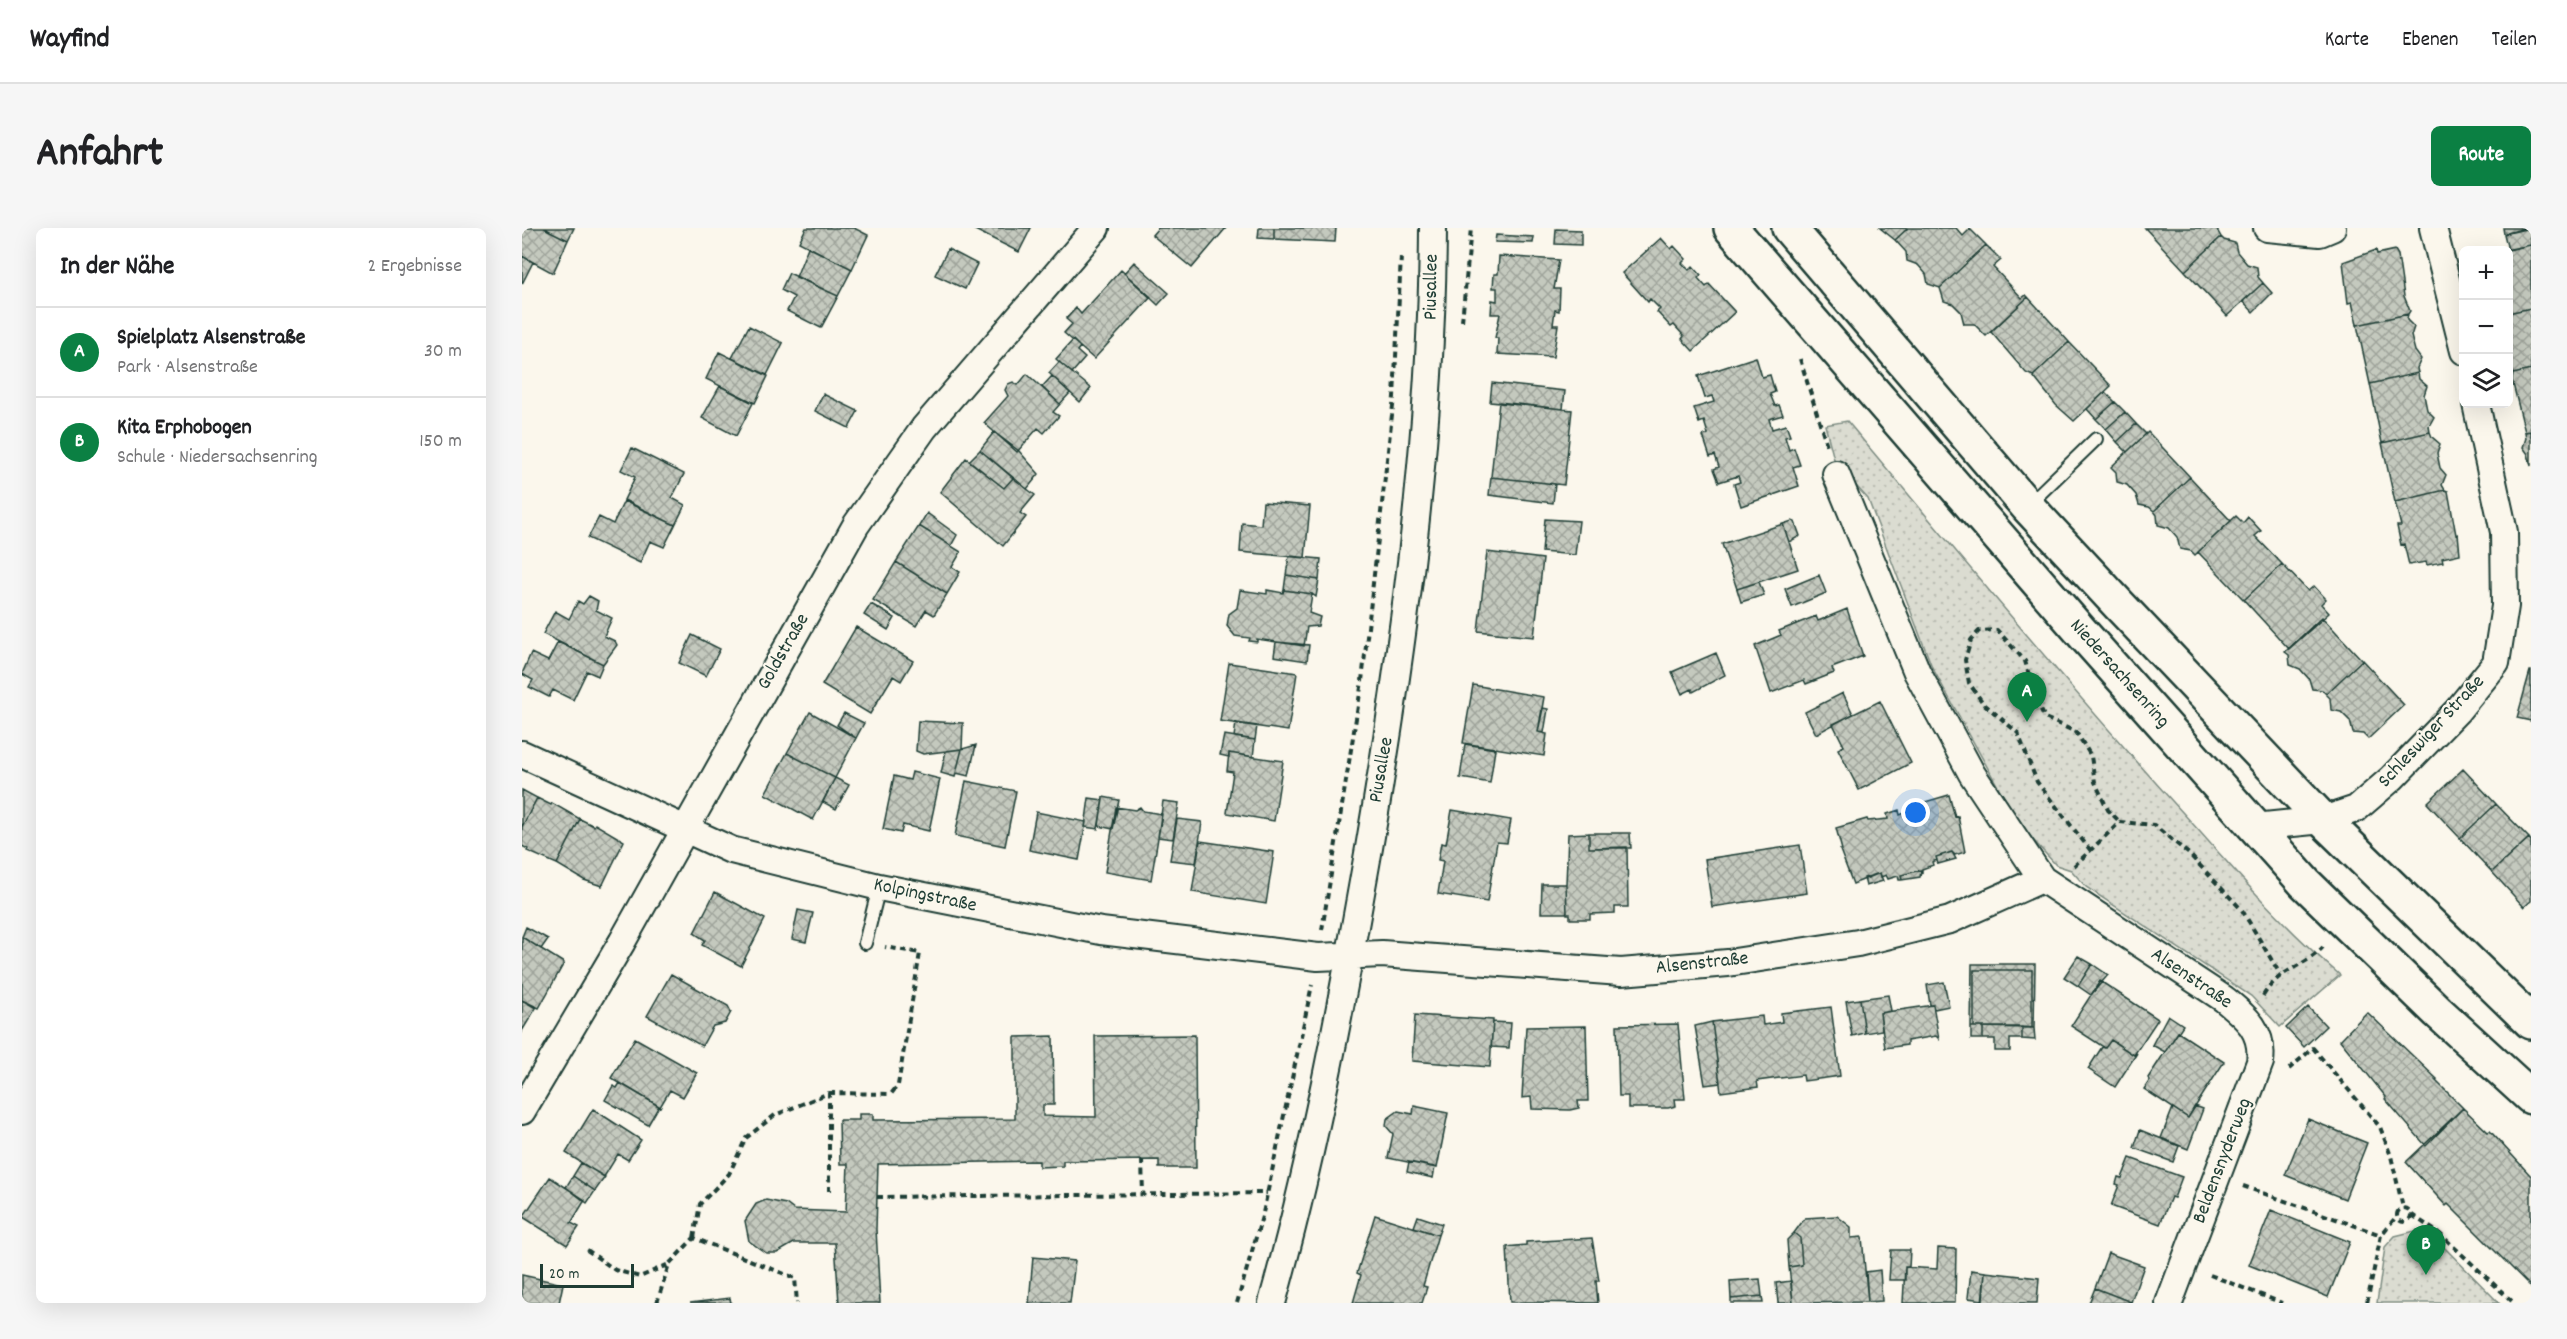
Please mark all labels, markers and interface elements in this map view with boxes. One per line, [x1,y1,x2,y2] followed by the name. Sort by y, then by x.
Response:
[30,21,110,61] text: Wayfind
[2325,26,2369,56] text: Karte
[2402,26,2459,56] text: Ebenen
[2492,26,2537,56] text: Teilen
[36,126,163,186] text: Anfahrt
[2431,126,2531,186] button: Route
[2459,246,2513,408] map controls
[2459,246,2513,300] button: +
[60,249,174,286] text: In der Nähe
[367,253,462,281] text: 2 Ergebnisse
[1417,253,1447,320] street label: Piusallee
[2459,300,2513,354] button: −
[117,323,305,354] text: Spielplatz Alsenstraße
[74,338,85,366] text: A
[424,338,462,366] text: 30 m
[117,354,258,382] text: Park · Alsenstraße
[2459,354,2513,408] button: layers
[117,413,252,444] text: Kita Erphobogen
[75,428,84,456] text: B
[419,428,462,456] text: 150 m
[117,444,317,472] text: Schule · Niedersachsenring
[751,608,817,695] street label: Goldstraße
[2062,613,2176,735] street label: Niedersachsenring
[2372,669,2492,795] street label: Schleswiger Straße
[2008,672,2046,722] pin: A
[1362,735,1402,805] street label: Piusallee
[1901,798,1930,827] your location
[871,871,979,921] street label: Kolpingstraße
[2145,941,2238,1017] street label: Alsenstraße
[1654,945,1750,983] street label: Alsenstraße
[2186,1094,2260,1228] street label: Beldensnyderweg
[2406,1226,2446,1275] pin: B
[540,1261,634,1288] scale bar
[549,1263,579,1286] text: 20 m

